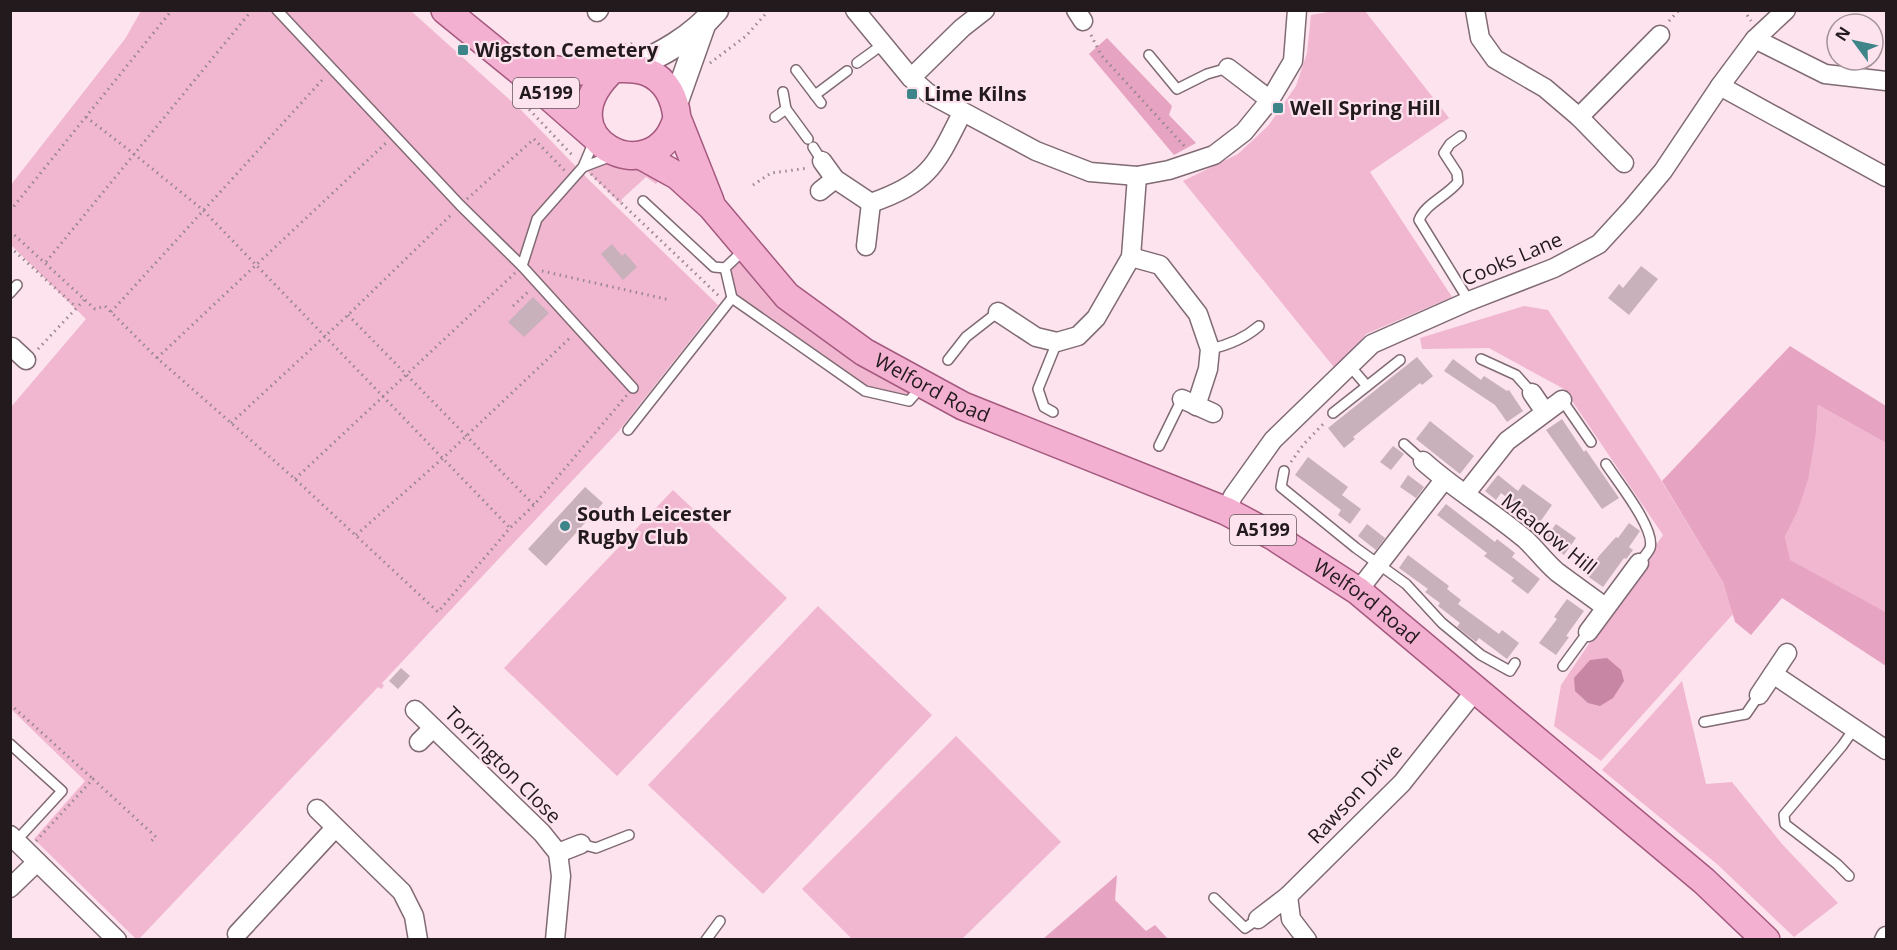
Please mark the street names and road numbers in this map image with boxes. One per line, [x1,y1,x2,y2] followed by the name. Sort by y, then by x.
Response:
[513,78,579,108] road number: A5199
[1457,225,1566,292] street label: Cooks Lane
[870,346,994,428] street label: Welford Road
[1496,487,1603,580] street label: Meadow Hill
[1230,515,1296,545] road number: A5199
[1308,552,1425,650] street label: Welford Road
[439,700,568,829] street label: Torrington Close
[1301,738,1408,849] street label: Rawson Drive

